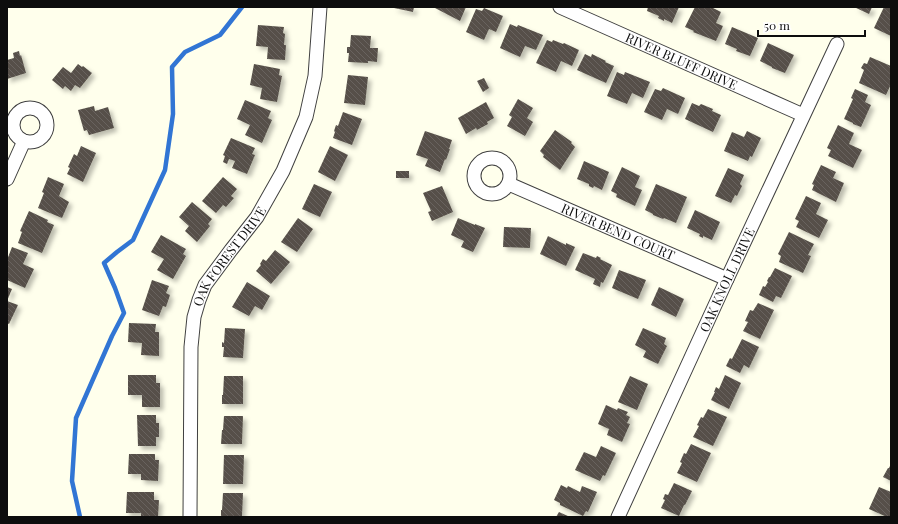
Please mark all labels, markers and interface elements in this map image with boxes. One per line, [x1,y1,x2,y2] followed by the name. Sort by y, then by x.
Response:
[758,12,865,38] scale bar
[764,17,790,33] text: 50 m
[623,28,741,93] street label: RIVER BLUFF DRIVE
[559,199,678,263] street label: RIVER BEND COURT
[189,203,269,308] street label: OAK FOREST DRIVE
[695,225,758,334] street label: OAK KNOLL DRIVE

